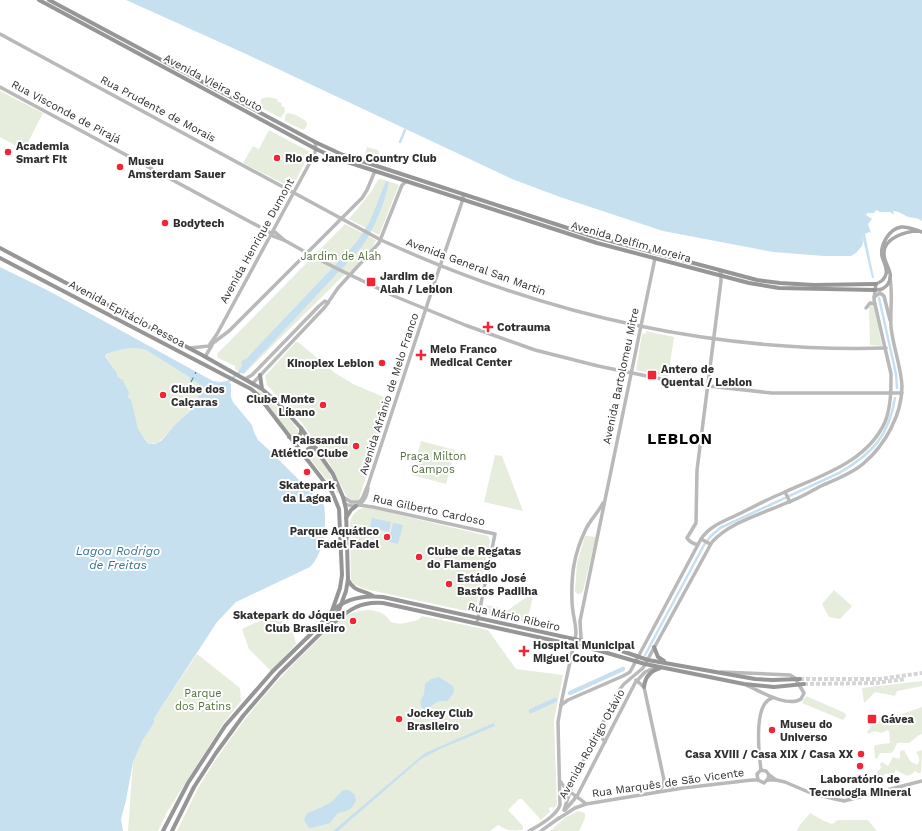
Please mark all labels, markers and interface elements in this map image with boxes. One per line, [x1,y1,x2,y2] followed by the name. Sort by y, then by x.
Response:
[161,51,265,115] street label: Avenida Vieira Souto
[98,73,218,145] street label: Rua Prudente de Morais
[9,78,123,146] street label: Rua Visconde de Pirajá
[16,140,70,166] place label: Academia Smart Fit
[3,147,13,157] marker: Academia Smart Fit
[285,152,437,165] place label: Rio de Janeiro Country Club
[272,153,282,163] marker: Rio de Janeiro Country Club
[128,155,226,181] place label: Museu Amsterdam Sauer
[115,162,125,172] marker: Museu Amsterdam Sauer
[217,176,297,306] street label: Avenida Henrique Dumont
[173,217,225,230] place label: Bodytech
[160,218,170,228] marker: Bodytech
[569,219,693,265] street label: Avenida Delfim Moreira
[404,236,548,298] street label: Avenida General San Martin
[301,250,381,263] park label: Jardim de Alah
[380,270,453,296] place label: Jardim de Alah / Leblon
[365,276,377,288] marker: Jardim de Alah / Leblon
[67,278,187,350] street label: Avenida Epitácio Pessoa
[600,307,642,445] street label: Avenida Bartolomeu Mitre
[357,311,421,477] street label: Avenida Afrânio de Melo Franco
[482,321,494,333] marker: Cotrauma
[497,321,551,334] place label: Cotrauma
[430,343,512,369] place label: Melo Franco Medical Center
[415,349,427,361] marker: Melo Franco Medical Center
[287,357,374,370] place label: Kinoplex Leblon
[377,358,387,368] marker: Kinoplex Leblon
[661,363,752,389] place label: Antero de Quental / Leblon
[646,369,658,381] marker: Antero de Quental / Leblon
[171,383,225,409] place label: Clube dos Caiçaras
[158,390,168,400] marker: Clube dos Caiçaras
[246,393,315,419] place label: Clube Monte Líbano
[318,400,328,410] marker: Clube Monte Líbano
[647,430,713,448] district label: LEBLON
[271,434,348,460] place label: Paissandu Atlético Clube
[351,441,361,451] marker: Paissandu Atlético Clube
[400,450,466,476] park label: Praça Milton Campos
[302,467,312,477] marker: Skatepark da Lagoa
[279,479,335,505] place label: Skatepark da Lagoa
[372,492,486,528] street label: Rua Gilberto Cardoso
[290,525,379,551] place label: Parque Aquático Fadel Fadel
[382,532,392,542] marker: Parque Aquático Fadel Fadel
[76,544,160,572] water label: Lagoa Rodrigo de Freitas
[427,545,521,571] place label: Clube de Regatas do Flamengo
[414,552,424,562] marker: Clube de Regatas do Flamengo
[457,572,538,598] place label: Estádio José Bastos Padilha
[444,579,454,589] marker: Estádio José Bastos Padilha
[467,600,561,634] street label: Rua Mário Ribeiro
[233,609,345,635] place label: Skatepark do Jóquei Club Brasileiro
[348,616,358,626] marker: Skatepark do Jóquei Club Brasileiro
[533,639,635,665] place label: Hospital Municipal Miguel Couto
[518,645,530,657] marker: Hospital Municipal Miguel Couto
[175,687,231,713] park label: Parque dos Patins
[556,687,628,801] street label: Avenida Rodrigo Otávio
[407,707,473,733] place label: Jockey Club Brasileiro
[866,713,878,725] marker: Gávea
[881,713,915,726] place label: Gávea
[394,714,404,724] marker: Jockey Club Brasileiro
[780,718,833,744] place label: Museu do Universo
[767,725,777,735] marker: Museu do Universo
[685,748,854,761] place label: Casa XVIII / Casa XIX / Casa XX
[856,749,866,759] marker: Casa XVIII / Casa XIX / Casa XX
[855,761,865,771] marker: Laboratório de Tecnologia Mineral
[591,766,745,800] street label: Rua Marquês de São Vicente
[809,773,911,799] place label: Laboratório de Tecnologia Mineral

